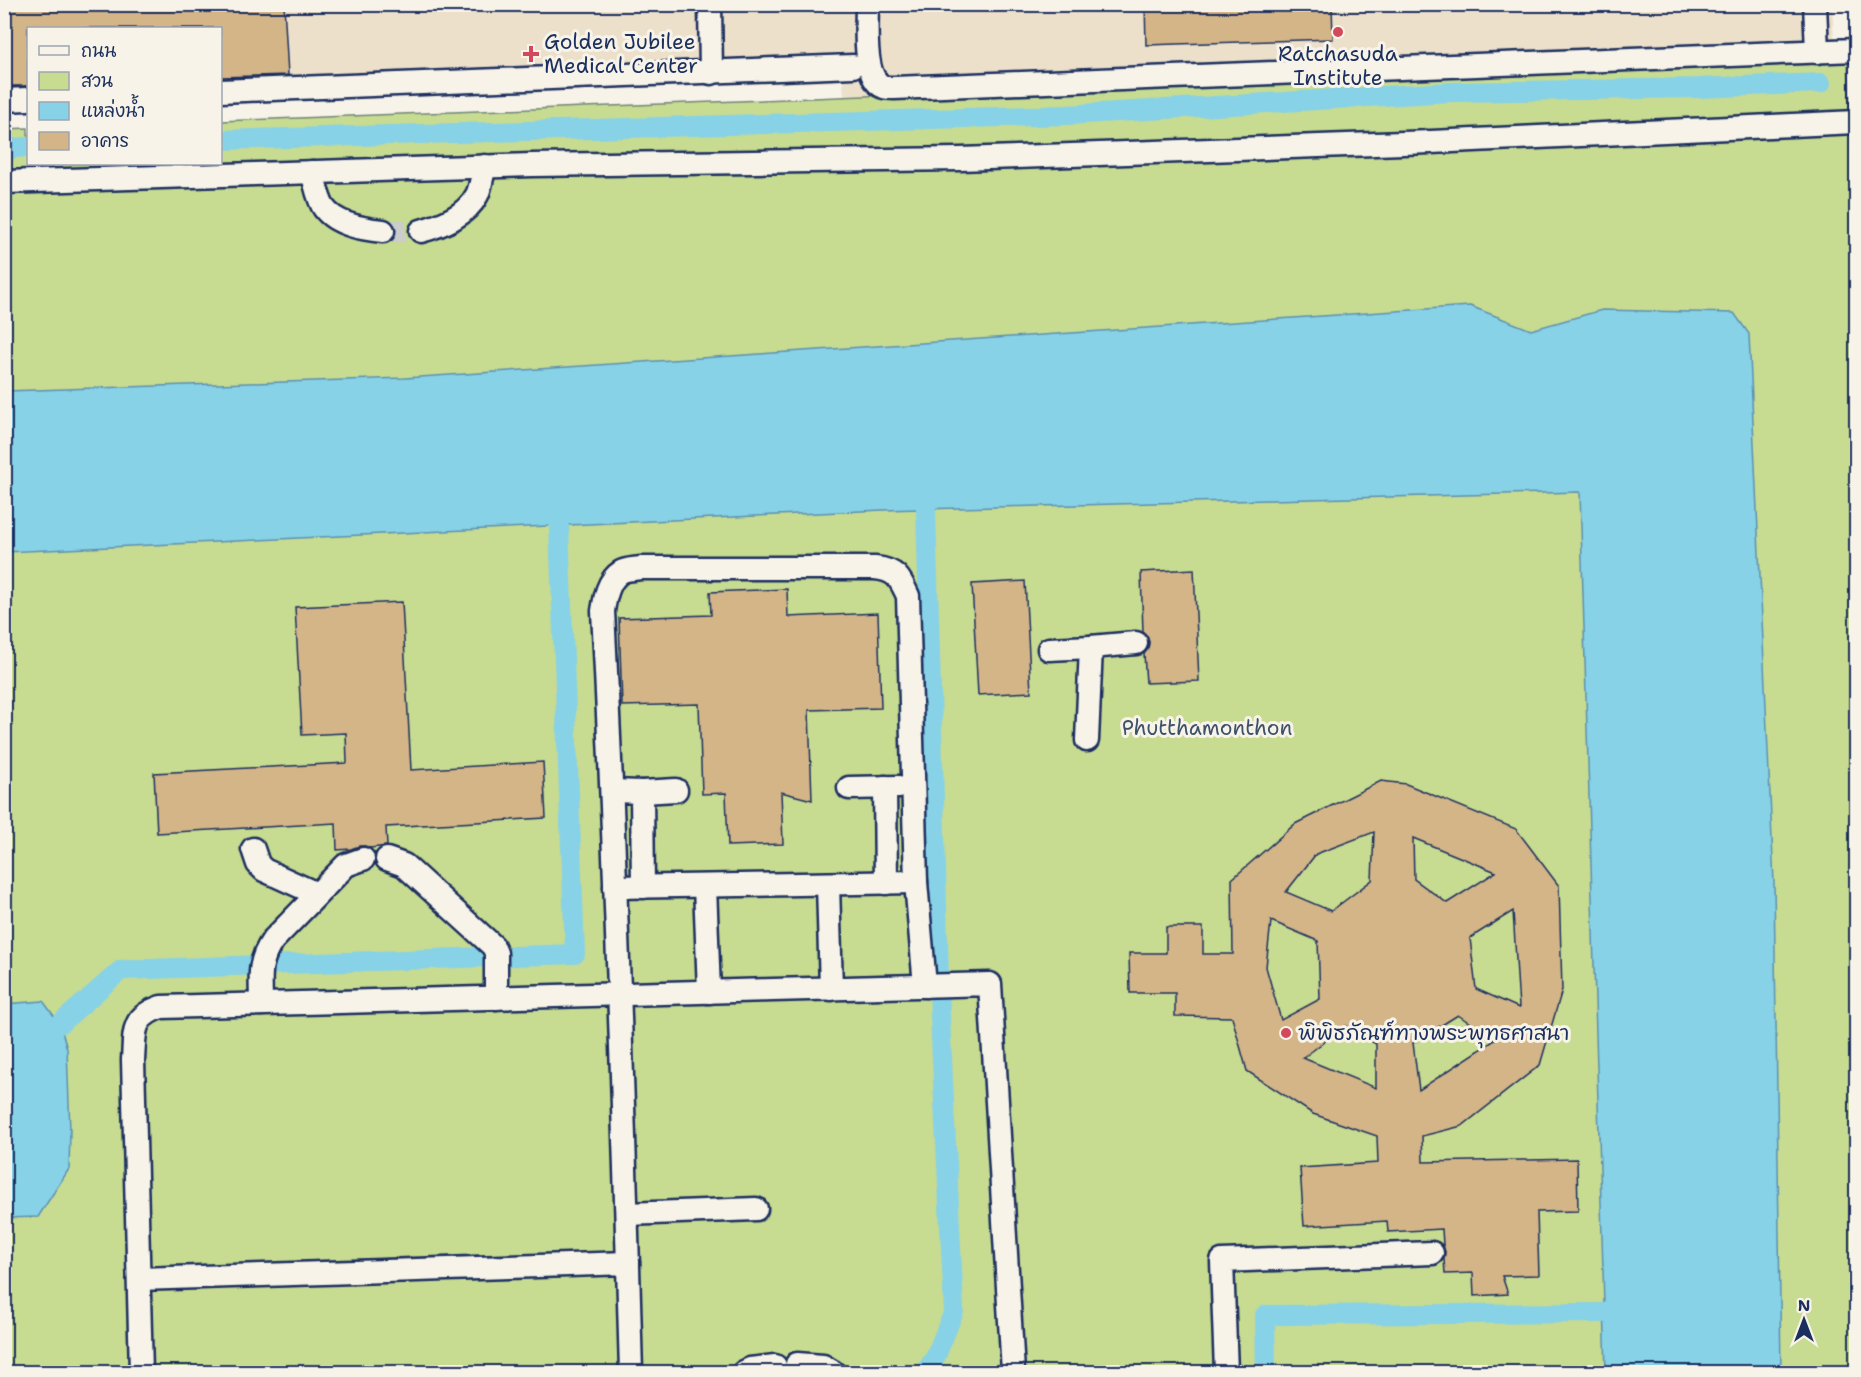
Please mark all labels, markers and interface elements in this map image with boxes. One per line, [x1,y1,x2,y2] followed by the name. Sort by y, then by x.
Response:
[1331,25,1345,39] marker: Ratchasuda Institute
[27,27,222,165] legend
[544,28,698,80] place label: Golden Jubilee Medical Center
[81,39,116,63] text: ถนน
[1278,40,1398,92] place label: Ratchasuda Institute
[522,45,540,63] marker: Golden Jubilee Medical Center
[81,69,113,93] text: สวน
[81,94,145,123] text: แหล่งน้ำ
[81,129,129,153] text: อาคาร
[1122,714,1292,742] park label: Phutthamonthon
[1298,1019,1569,1049] place label: พิพิธภัณฑ์ทางพระพุทธศาสนา
[1279,1026,1293,1040] marker: พิพิธภัณฑ์ทางพระพุทธศาสนา
[1774,1290,1834,1350] north arrow
[1798,1295,1810,1316] text: N

